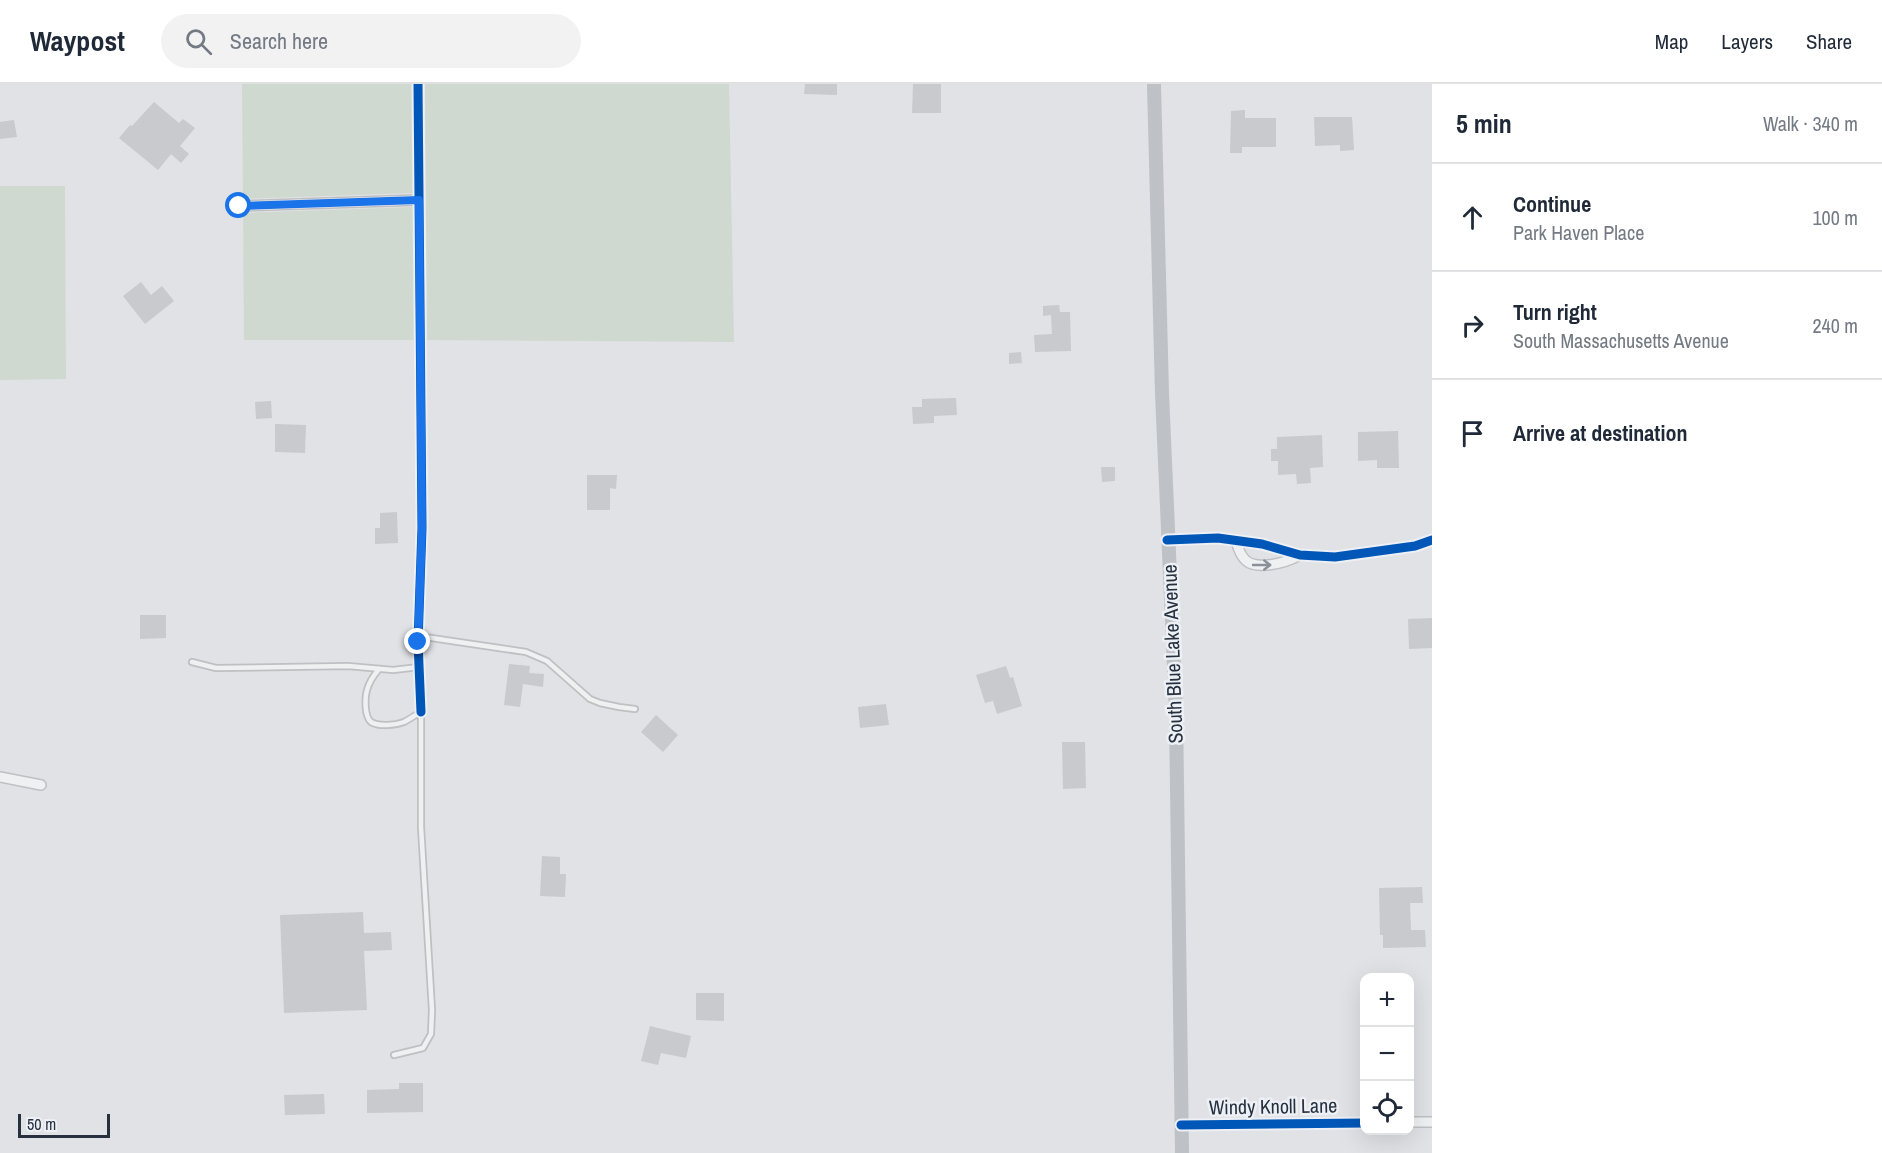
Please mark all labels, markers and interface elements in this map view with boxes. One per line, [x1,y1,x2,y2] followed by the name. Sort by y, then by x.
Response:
[161,14,581,68] search box
[30,22,125,60] text: Waypost
[182,25,215,58] icon: search
[230,26,328,56] text: Search here
[1655,27,1688,56] text: Map
[1721,27,1773,56] text: Layers
[1806,27,1852,56] text: Share
[1456,106,1512,141] text: 5 min
[1763,110,1858,137] text: Walk · 340 m
[1513,189,1591,219] text: Continue
[225,192,251,218] route start
[1456,201,1489,234] icon: ahead
[1812,204,1858,231] text: 100 m
[1513,219,1644,246] text: Park Haven Place
[1513,297,1597,327] text: Turn right
[1456,309,1489,342] icon: right
[1812,312,1858,339] text: 240 m
[1513,327,1729,354] text: South Massachusetts Avenue
[1456,417,1489,450] icon: arrive
[1513,418,1687,448] text: Arrive at destination
[1252,559,1271,570] one-way arrow
[1155,564,1189,744] street label: South Blue Lake Avenue
[404,628,430,654] route end
[1360,973,1414,1135] map controls
[1360,973,1414,1027] button: +
[1360,1027,1414,1081] button: −
[1360,1081,1414,1135] button: locate
[1209,1091,1337,1121] street label: Windy Knoll Lane
[18,1111,110,1138] scale bar
[27,1113,56,1135] text: 50 m

